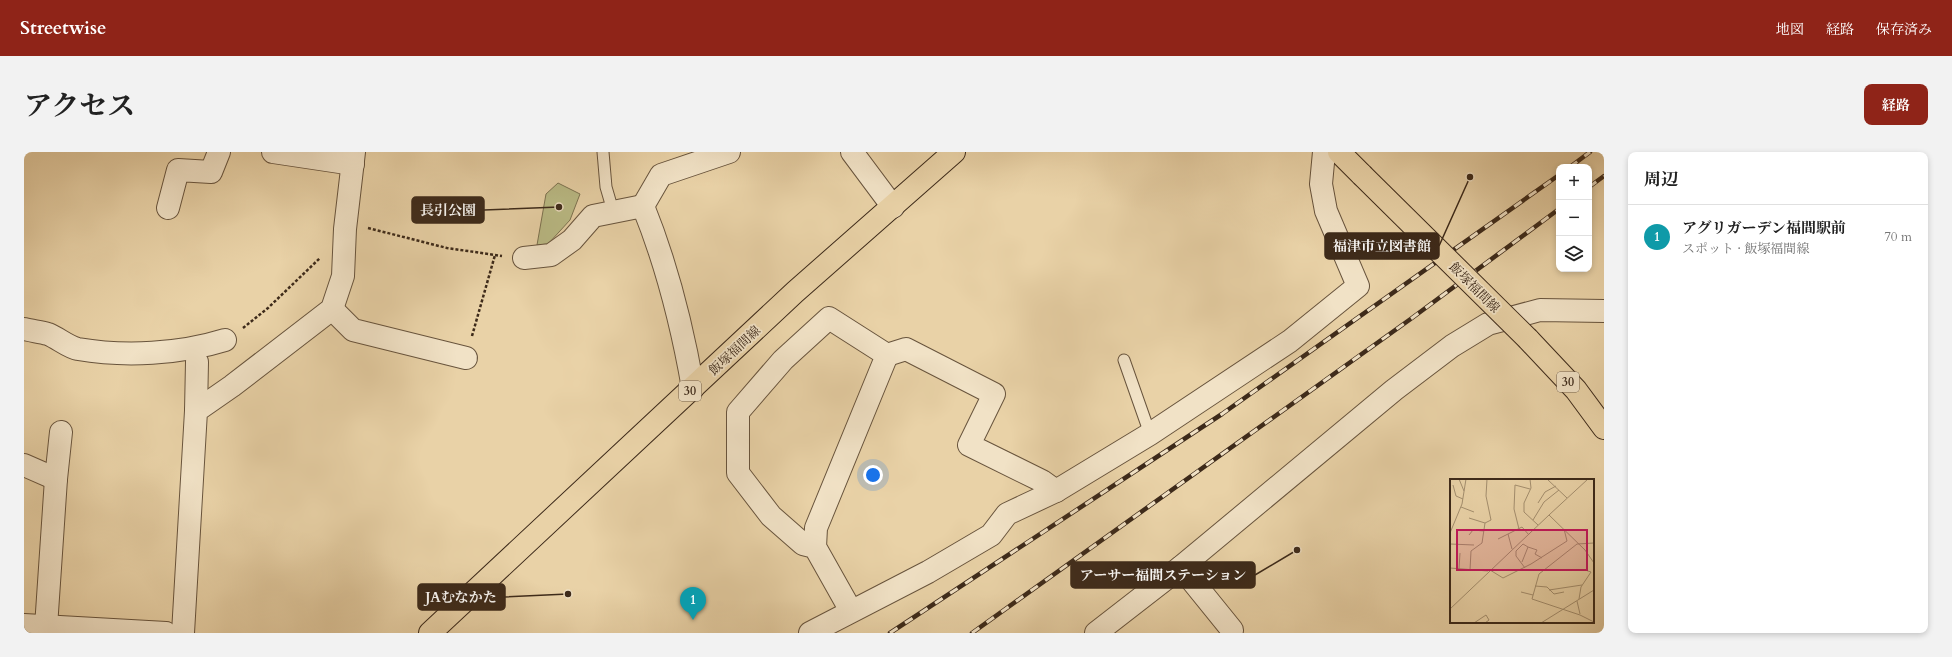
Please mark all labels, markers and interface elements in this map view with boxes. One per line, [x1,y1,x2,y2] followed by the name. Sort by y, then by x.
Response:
[20,15,107,41] text: Streetwise
[1776,20,1804,39] text: 地図
[1826,20,1854,39] text: 経路
[1876,20,1932,39] text: 保存済み
[1864,84,1928,125] button: 経路
[24,87,135,125] text: アクセス
[1556,164,1592,272] map controls
[1556,164,1592,200] button: +
[1644,168,1678,191] text: 周辺
[412,197,484,223] callout: 長引公園
[1556,200,1592,236] button: −
[420,201,476,220] text: 長引公園
[1682,218,1846,238] text: アグリガーデン福間駅前
[1654,228,1660,246] text: 1
[1884,228,1912,246] text: 70 m
[1325,233,1439,259] callout: 福津市立図書館
[1556,236,1592,272] button: layers
[1333,237,1431,256] text: 福津市立図書館
[1682,240,1809,258] text: スポット · 飯塚福間線
[1445,258,1504,317] street label: 飯塚福間線
[705,322,765,379] street label: 飯塚福間線
[1557,372,1579,392] road number: 30
[679,381,701,401] road number: 30
[863,465,883,485] your location
[1450,479,1594,623] inset map
[1071,562,1255,588] callout: アーサー福間ステーション
[1080,566,1246,585] text: アーサー福間ステーション
[418,584,505,610] callout: JAむなかた
[680,587,706,620] pin: 1
[423,588,497,607] text: JAむなかた

